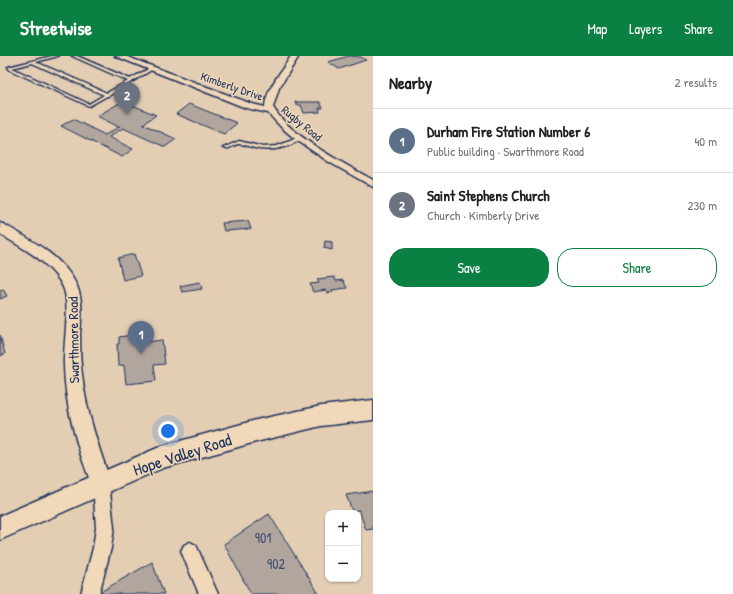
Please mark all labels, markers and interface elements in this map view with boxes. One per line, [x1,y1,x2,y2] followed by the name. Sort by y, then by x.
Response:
[20,15,92,41] text: Streetwise
[587,19,607,38] text: Map
[629,19,662,38] text: Layers
[684,19,713,38] text: Share
[198,67,266,105] street label: Kimberly Drive
[389,71,432,94] text: Nearby
[675,73,717,91] text: 2 results
[114,82,140,115] pin: 2
[278,101,326,145] street label: Rugby Road
[427,121,590,142] text: Durham Fire Station Number 6
[400,132,404,150] text: 1
[694,132,717,150] text: 40 m
[427,142,584,160] text: Public building · Swarthmore Road
[427,185,550,206] text: Saint Stephens Church
[399,196,405,214] text: 2
[687,196,717,214] text: 230 m
[427,206,539,224] text: Church · Kimberly Drive
[389,248,549,287] button: Save
[557,248,717,287] button: Share
[63,296,83,384] street label: Swarthmore Road
[128,321,154,354] pin: 1
[158,421,178,441] your location
[130,427,234,481] street label: Hope Valley Road
[325,510,361,582] map controls
[325,510,361,546] button: +
[255,528,271,547] house number: 901
[325,546,361,582] button: −
[267,554,285,573] house number: 902

